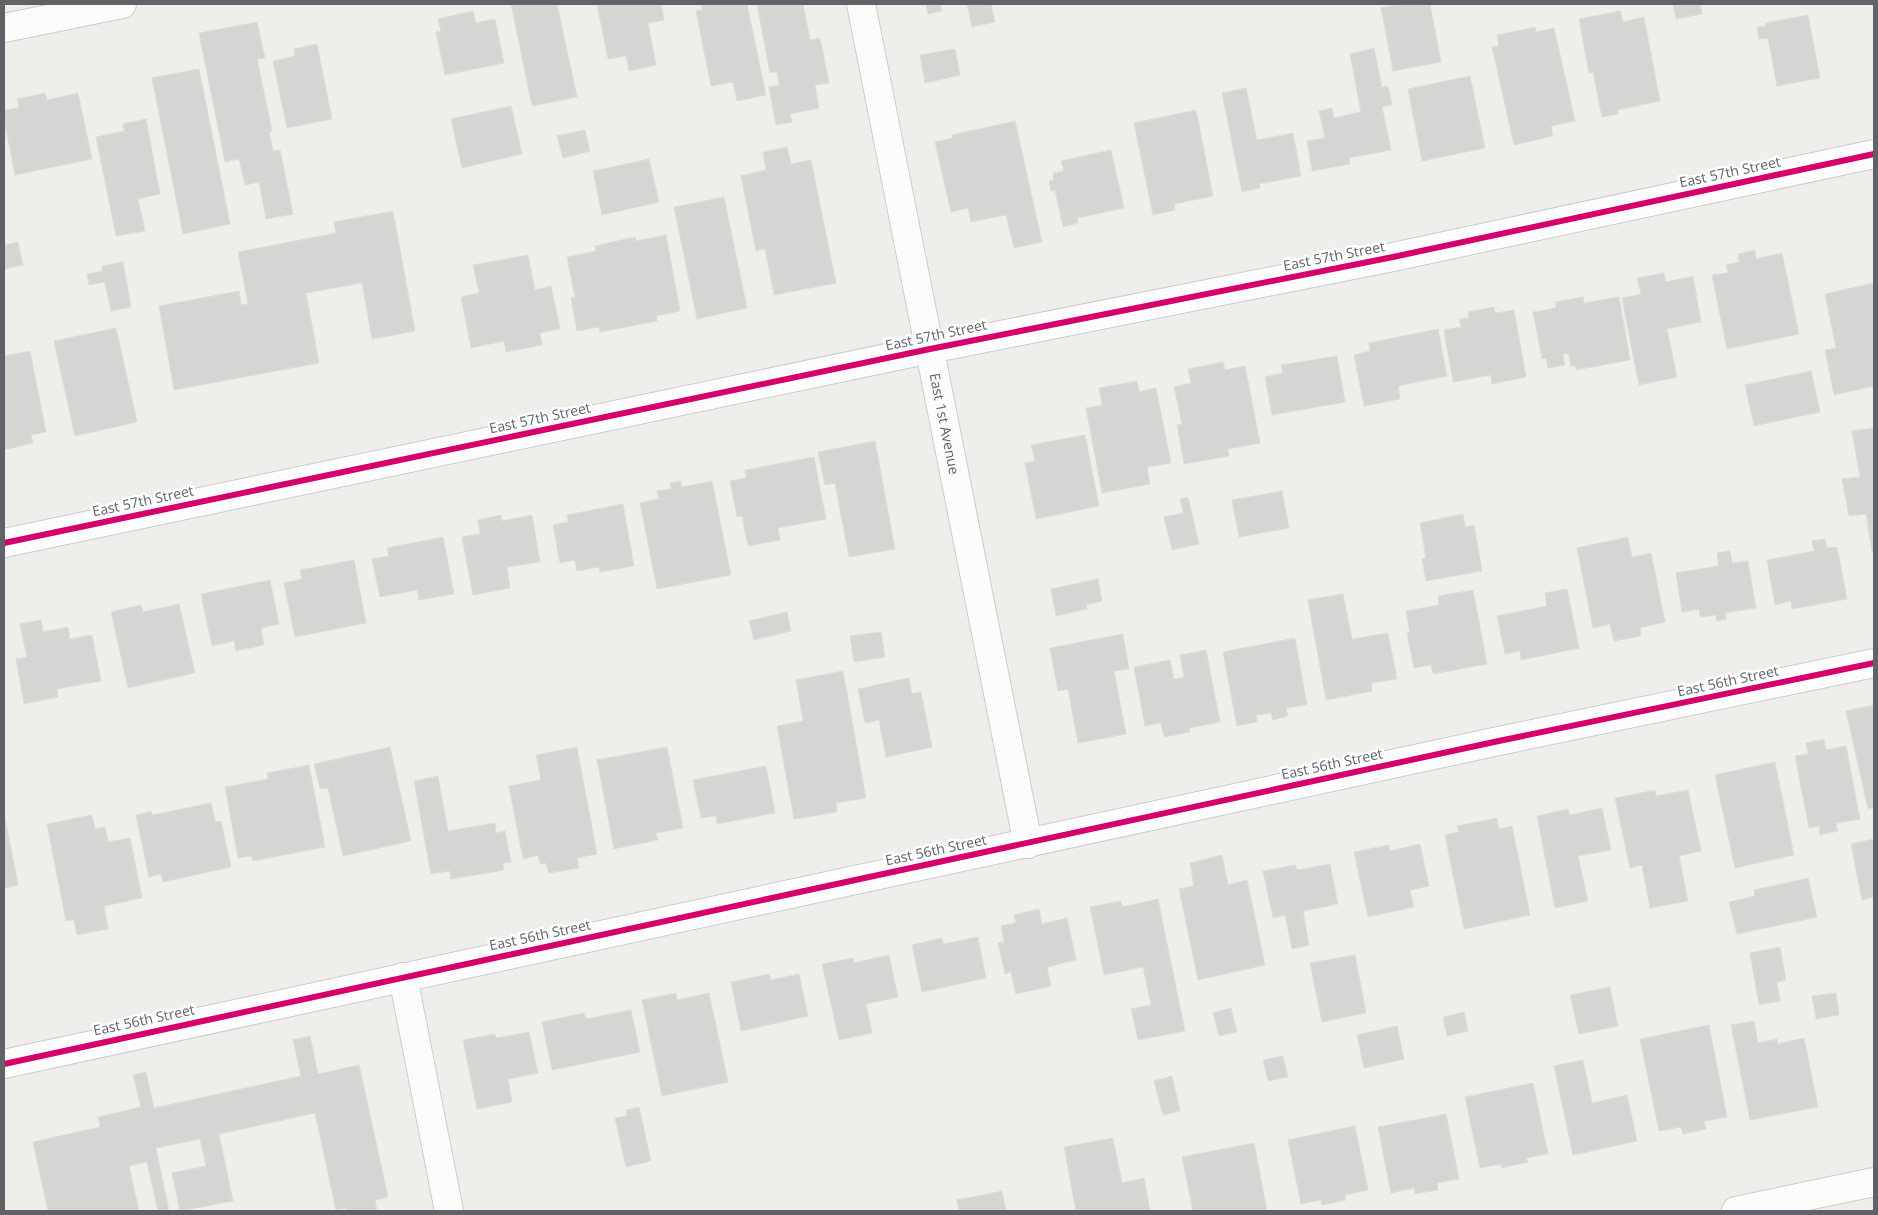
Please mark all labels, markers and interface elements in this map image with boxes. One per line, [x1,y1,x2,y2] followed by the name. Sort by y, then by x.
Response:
[1677,151,1782,192] street label: East 57th Street
[1281,236,1386,275] street label: East 57th Street
[883,314,988,355] street label: East 57th Street
[926,371,964,476] street label: East 1st Avenue
[487,397,592,438] street label: East 57th Street
[90,480,195,521] street label: East 57th Street
[1675,660,1780,701] street label: East 56th Street
[1279,743,1384,784] street label: East 56th Street
[883,829,988,870] street label: East 56th Street
[487,914,592,955] street label: East 56th Street
[91,999,196,1040] street label: East 56th Street

